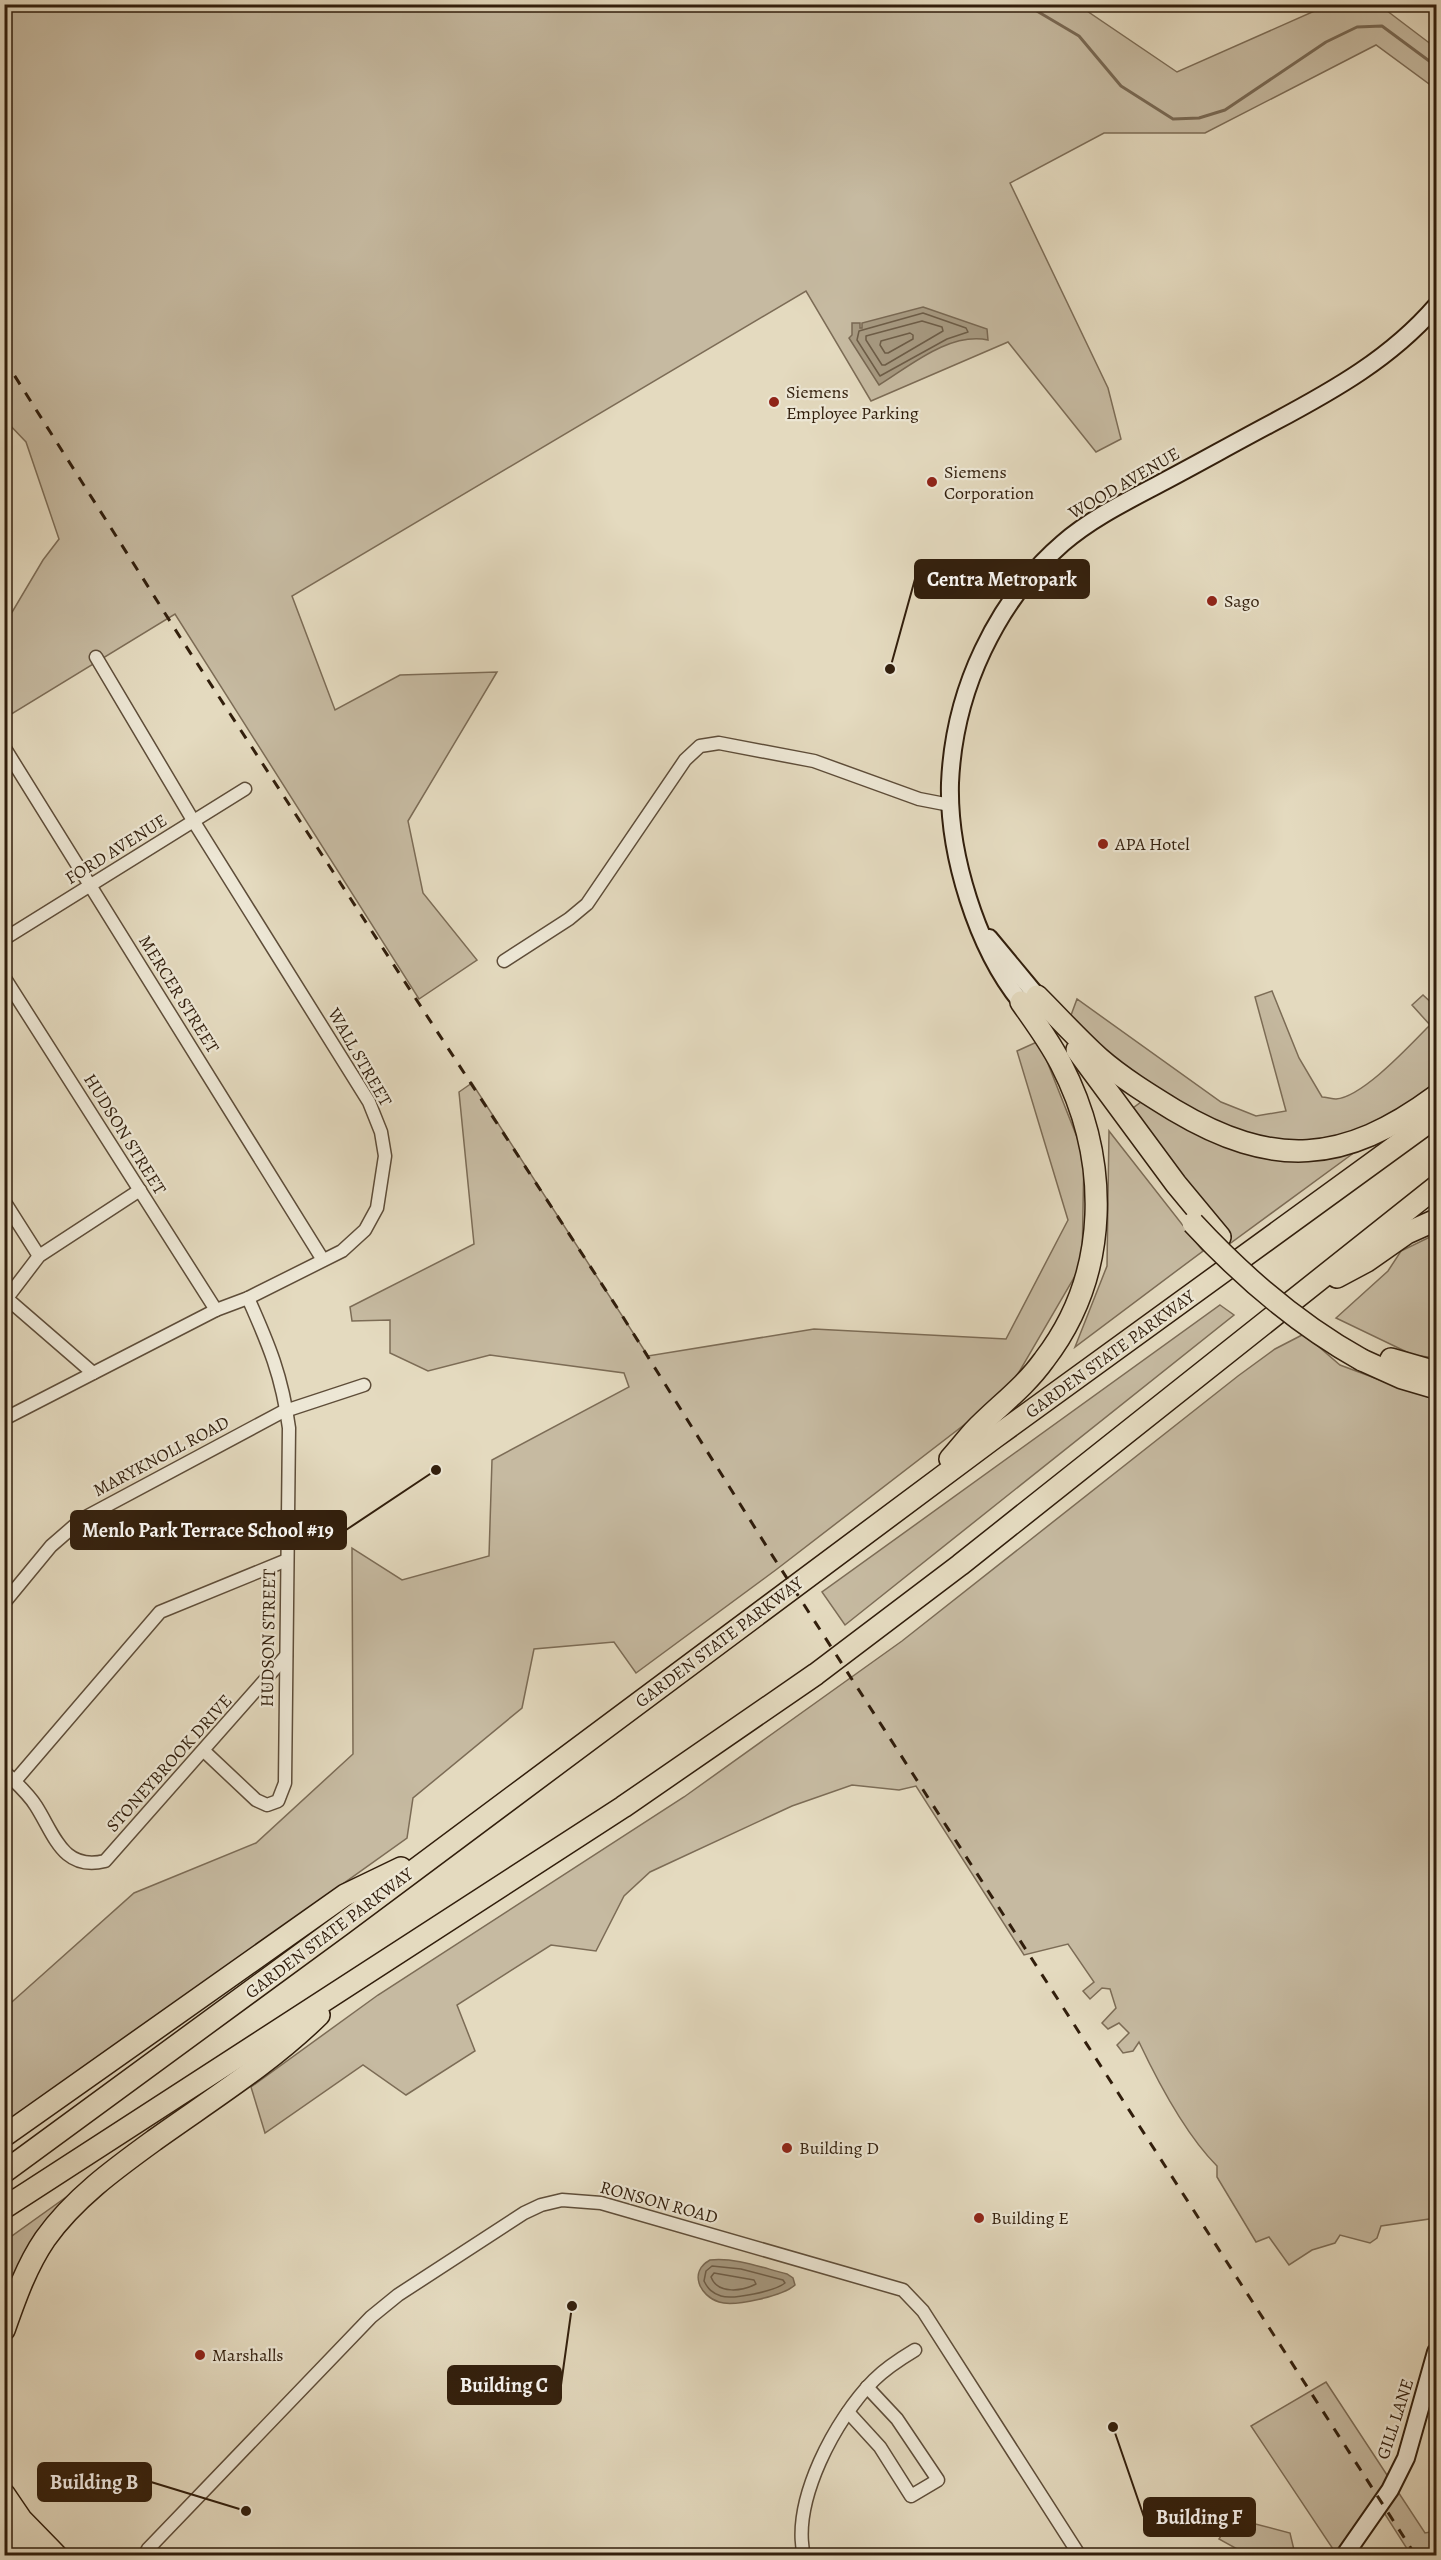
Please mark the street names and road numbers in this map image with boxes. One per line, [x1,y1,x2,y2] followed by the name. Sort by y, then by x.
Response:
[1063,441,1184,525] street label: WOOD AVENUE
[60,808,172,890] street label: FORD AVENUE
[133,931,225,1058] street label: MERCER STREET
[322,1003,398,1111] street label: WALL STREET
[78,1069,172,1199] street label: HUDSON STREET
[1020,1284,1201,1424] street label: GARDEN STATE PARKWAY
[89,1410,233,1502] street label: MARYKNOLL ROAD
[255,1568,281,1707] street label: HUDSON STREET
[630,1570,809,1713] street label: GARDEN STATE PARKWAY
[101,1689,237,1837] street label: STONEYBROOK DRIVE
[240,1861,419,2004] street label: GARDEN STATE PARKWAY
[597,2175,721,2229] street label: RONSON ROAD
[1371,2376,1419,2462] street label: GILL LANE

